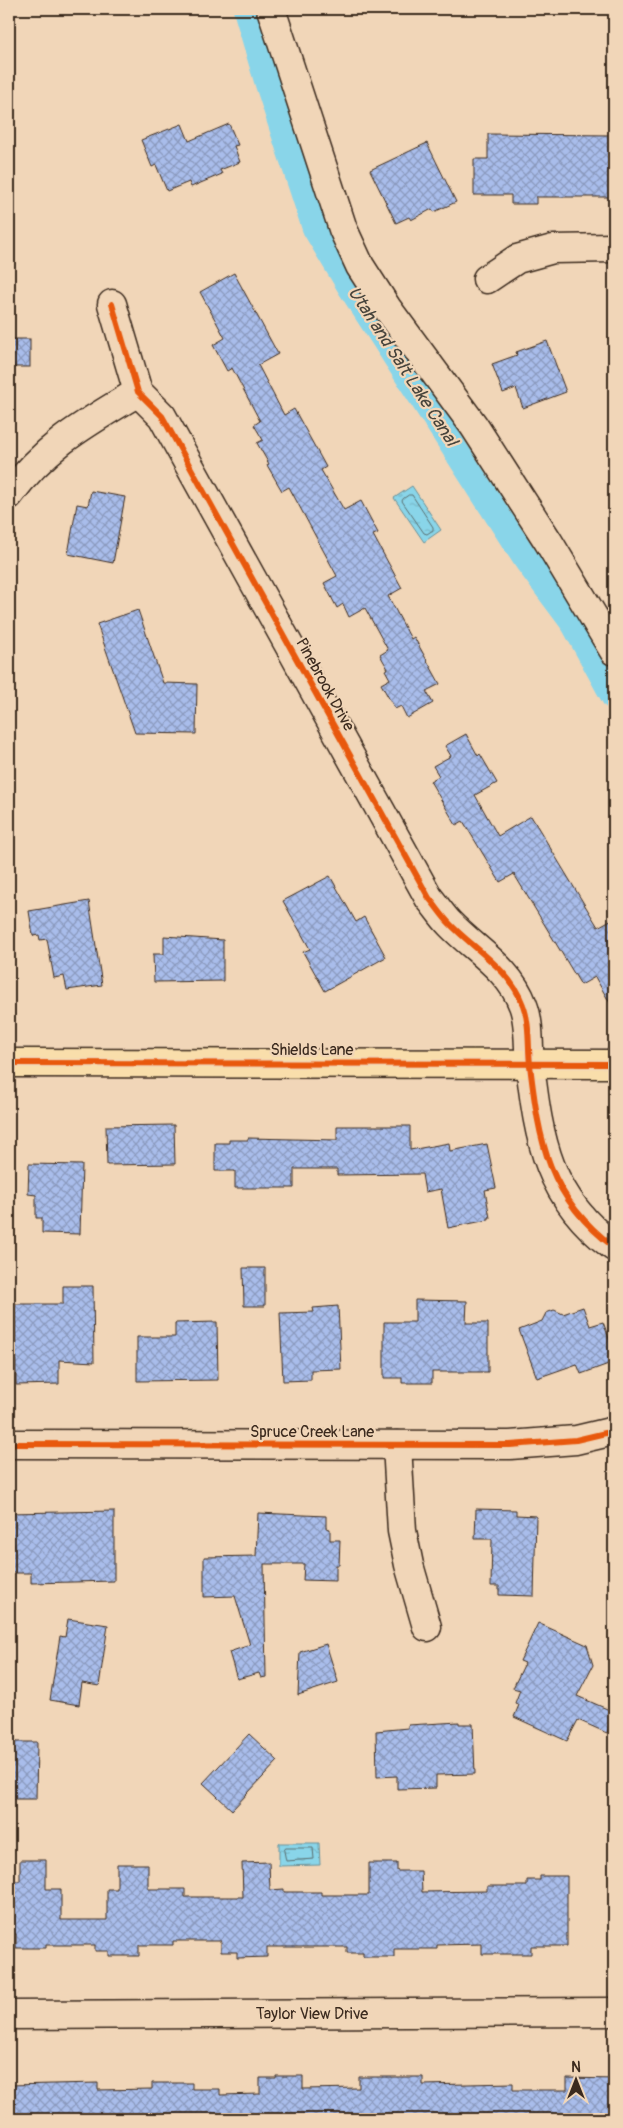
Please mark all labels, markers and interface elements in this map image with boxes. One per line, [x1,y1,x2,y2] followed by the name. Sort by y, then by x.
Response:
[342,282,464,452] water label: Utah and Salt Lake Canal
[291,635,359,735] street label: Pinebrook Drive
[271,1040,354,1060] street label: Shields Lane
[250,1422,374,1442] street label: Spruce Creek Lane
[256,2004,368,2024] street label: Taylor View Drive
[550,2056,600,2106] north arrow
[571,2059,581,2076] text: N

